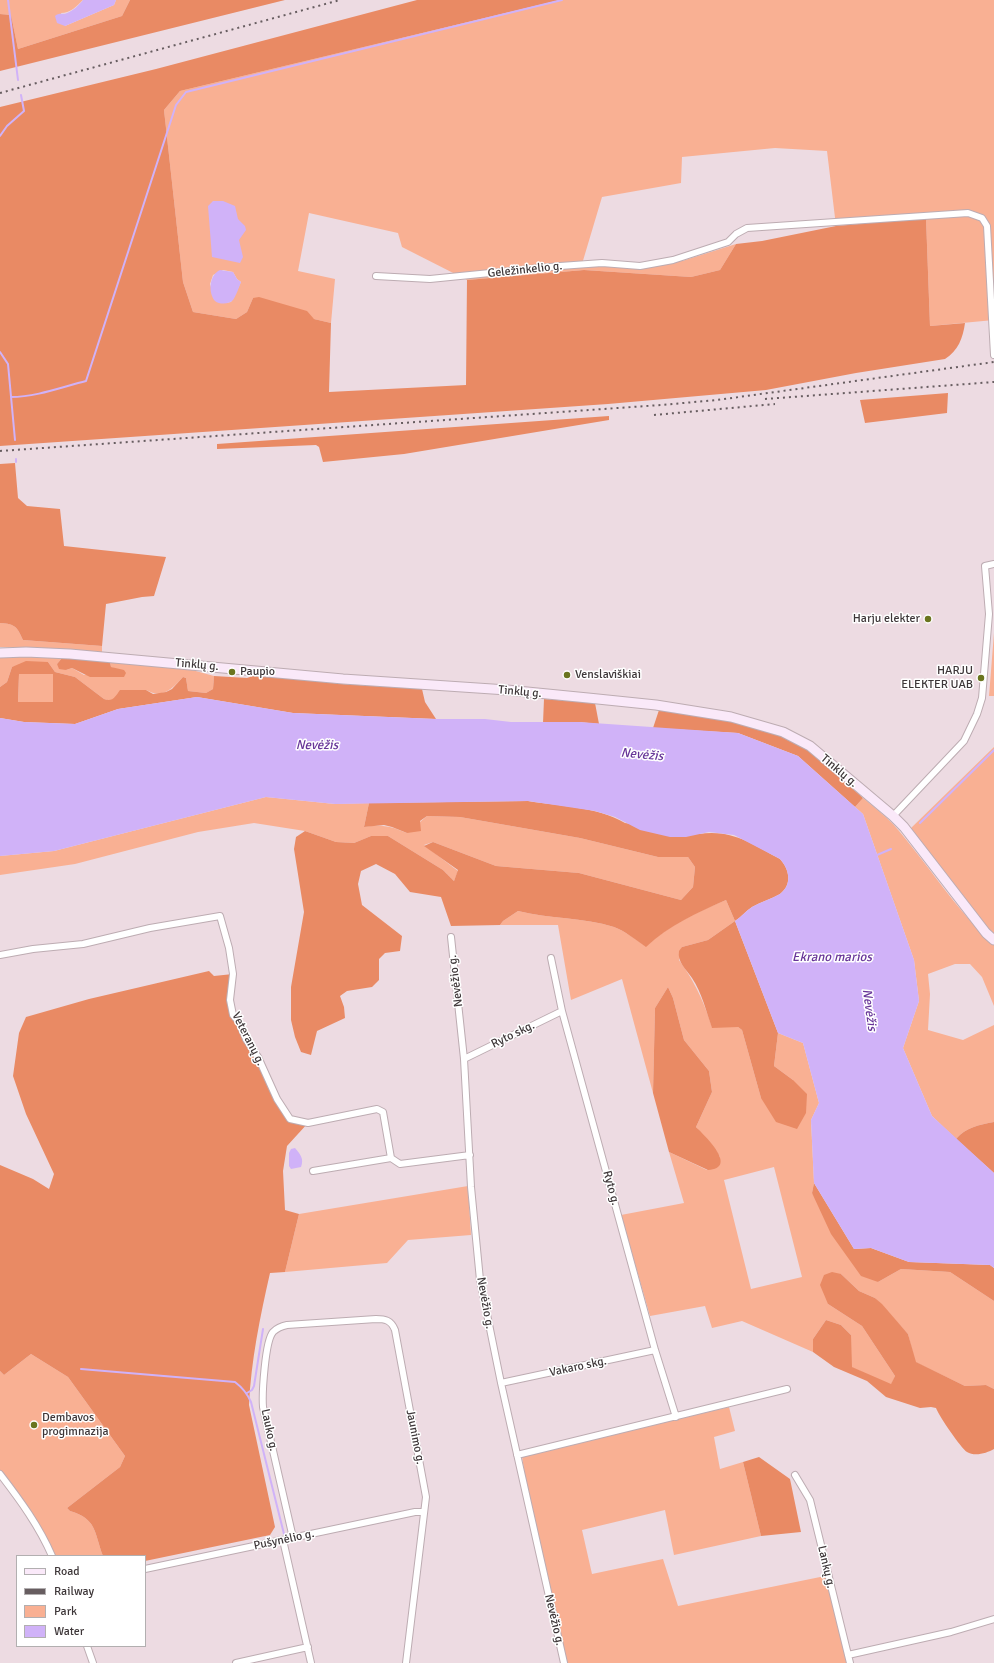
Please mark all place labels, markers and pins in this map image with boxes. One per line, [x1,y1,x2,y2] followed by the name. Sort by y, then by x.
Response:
[853,612,920,626] place label: Harju elekter
[923,614,933,624] marker: Harju elekter
[901,664,973,692] place label: HARJU ELEKTER UAB
[240,665,275,679] place label: Paupio
[227,667,237,677] marker: Paupio
[575,668,641,682] place label: Venslaviškiai
[562,670,572,680] marker: Venslaviškiai
[976,673,986,683] marker: HARJU ELEKTER UAB
[42,1411,109,1439] place label: Dembavos progimnazija
[29,1420,39,1430] marker: Dembavos progimnazija

